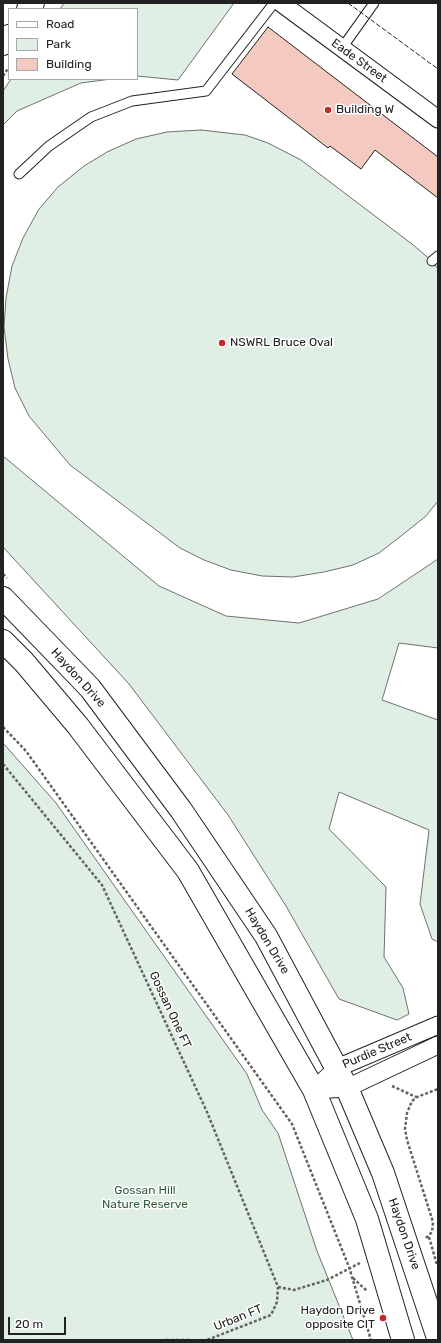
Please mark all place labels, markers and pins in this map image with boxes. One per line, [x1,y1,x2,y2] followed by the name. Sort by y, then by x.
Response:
[336,103,394,117] place label: Building W
[323,105,333,115] marker: Building W
[230,336,333,350] place label: NSWRL Bruce Oval
[217,338,227,348] marker: NSWRL Bruce Oval
[300,1304,375,1332] place label: Haydon Drive opposite CIT
[378,1313,388,1323] marker: Haydon Drive opposite CIT

